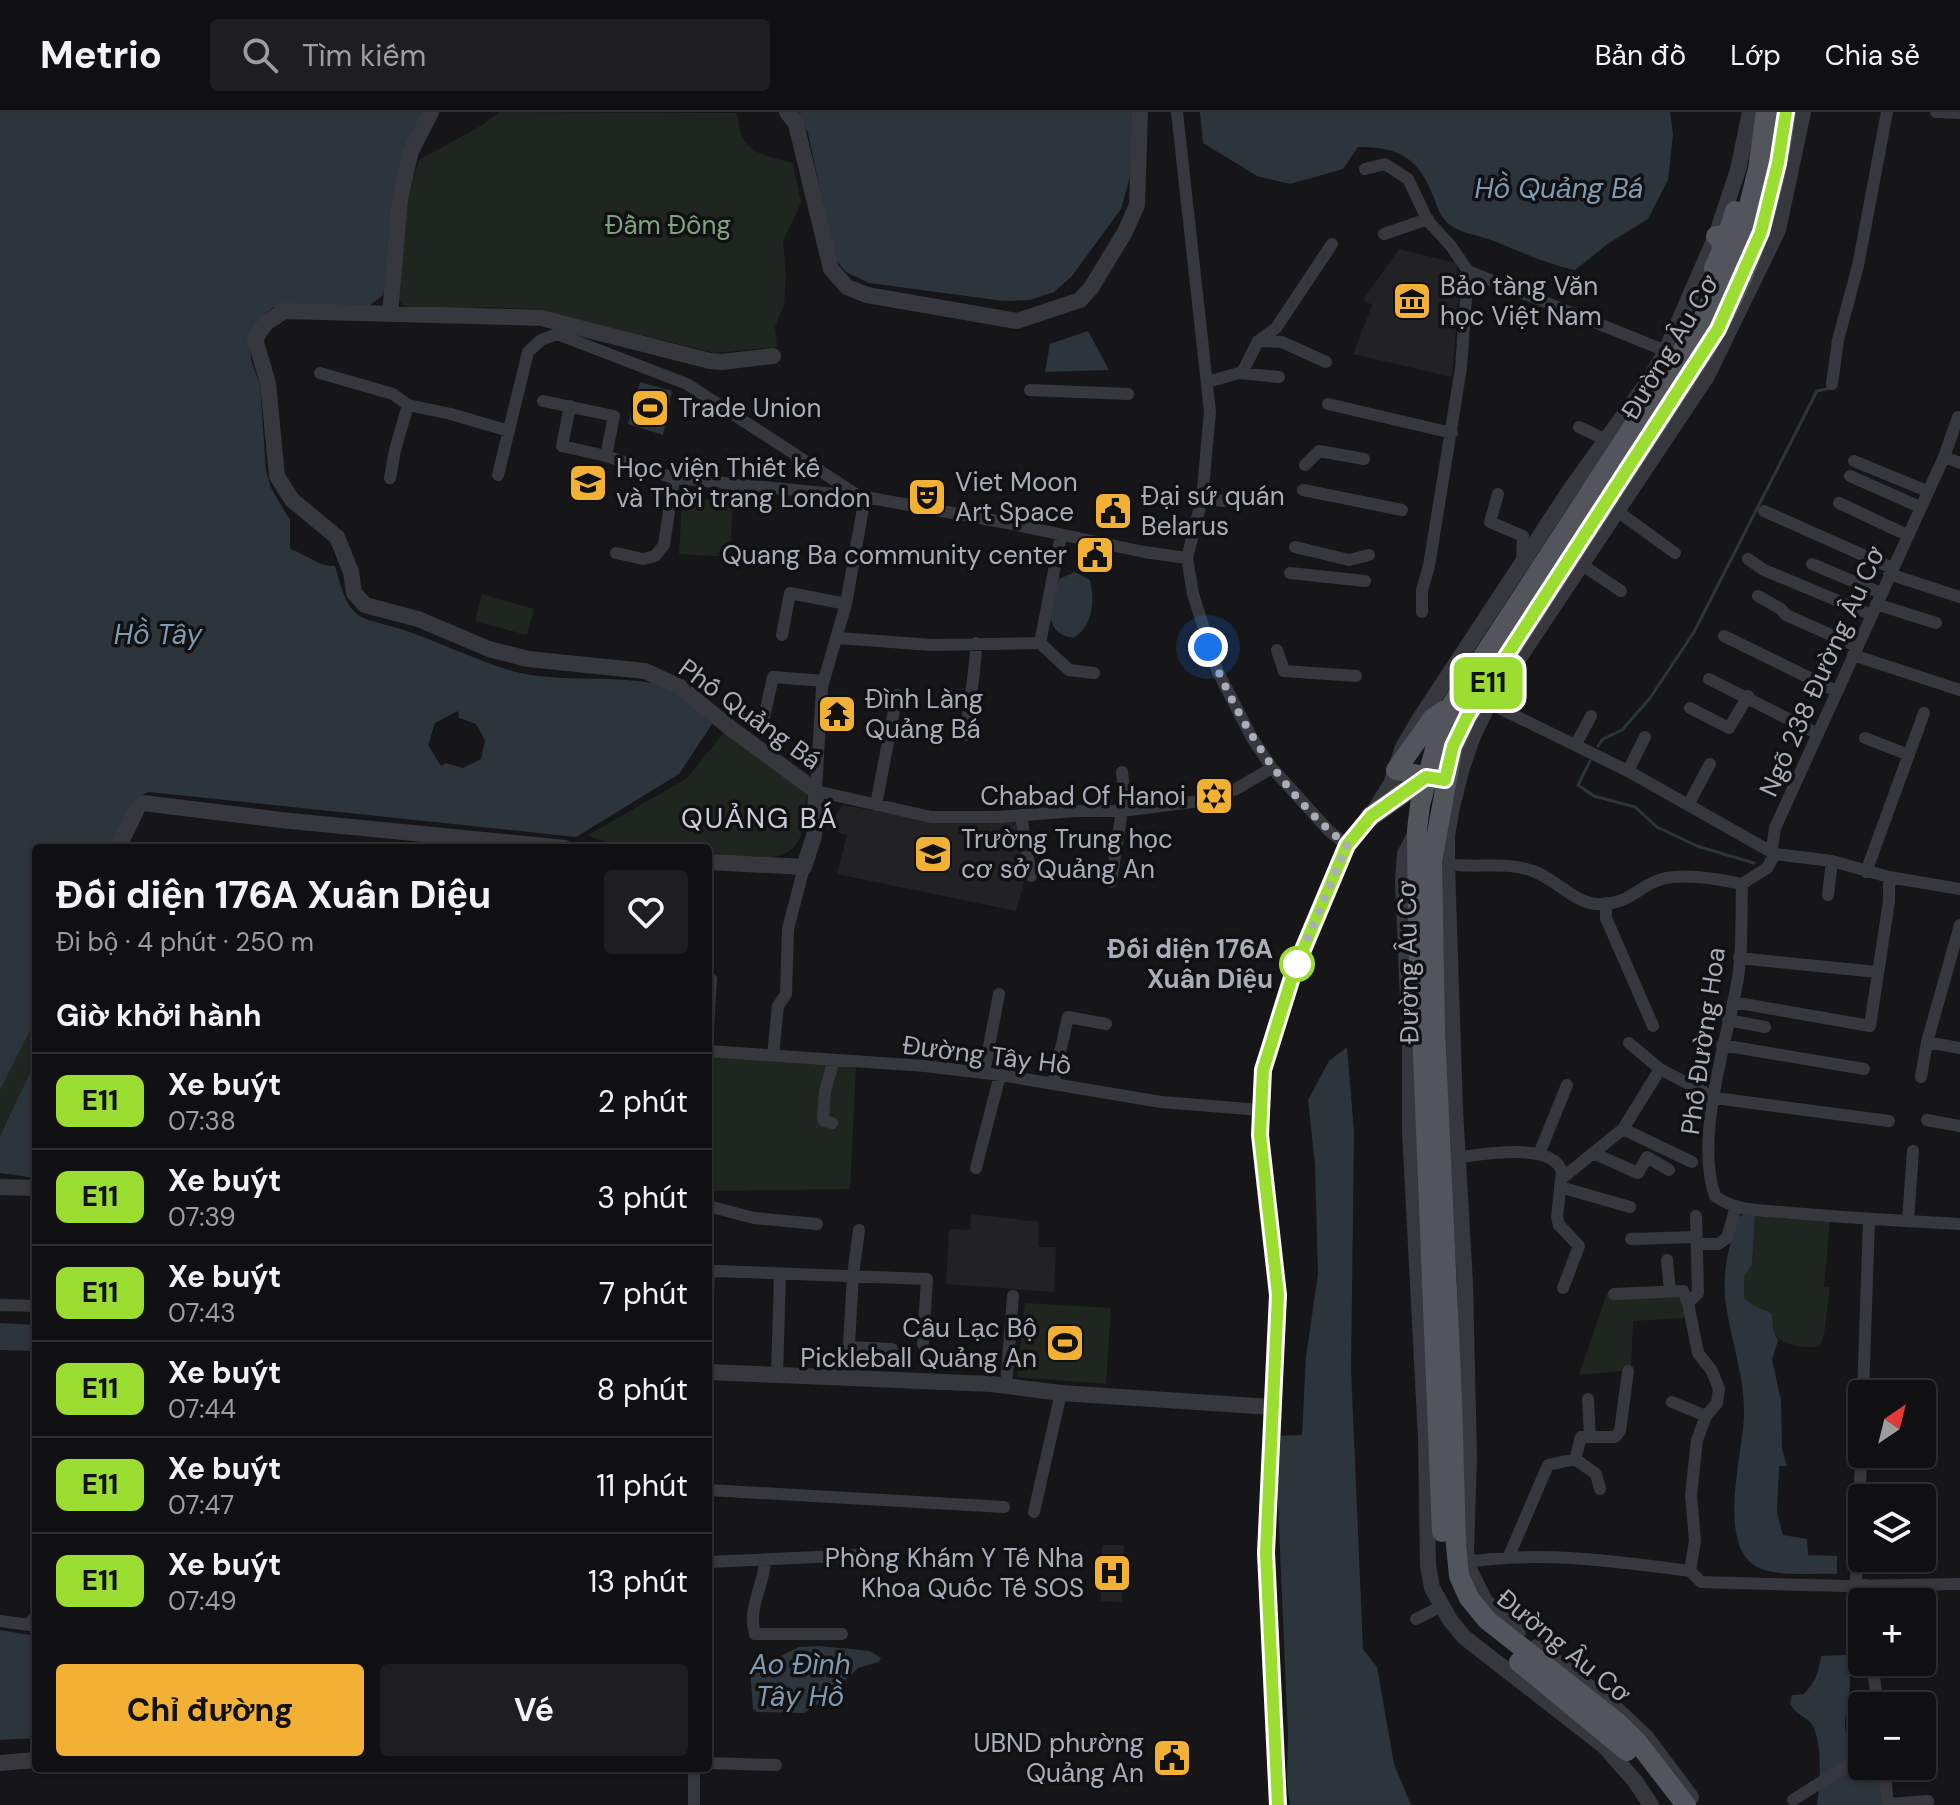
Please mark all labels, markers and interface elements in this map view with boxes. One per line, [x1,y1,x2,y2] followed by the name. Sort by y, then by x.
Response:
[210,19,770,91] search box
[40,30,162,80] text: Metrio
[238,33,282,77] icon: search
[302,36,426,75] text: Tìm kiếm
[1595,37,1686,74] text: Bản đồ
[1730,37,1781,74] text: Lớp
[1825,37,1920,74] text: Chia sẻ
[1474,170,1644,207] water label: Hồ Quảng Bá
[605,208,731,242] park label: Đầm Đông
[1613,268,1727,426] street label: Đường Âu Cơ
[1440,269,1602,333] place label: Bảo tàng Văn học Việt Nam
[1391,280,1433,322] museum icon: Bảo tàng Văn học Việt Nam
[629,387,671,429] sports icon: Trade Union
[678,391,821,425] place label: Trade Union
[616,451,870,515] place label: Học viện Thiết kế và Thời trang London
[567,462,609,504] school or university icon: Học viện Thiết kế và Thời trang London
[955,465,1078,529] place label: Viet Moon Art Space
[906,476,948,518] theatre icon: Viet Moon Art Space
[1141,479,1285,543] place label: Đại sứ quán Belarus
[1092,490,1134,532] public building icon: Đại sứ quán Belarus
[1074,534,1116,576] public building icon: Quang Ba community center
[722,538,1067,572] place label: Quang Ba community center
[1751,540,1893,802] street label: Ngõ 238 Đường Âu Cơ
[114,616,204,653] water label: Hồ Tây
[1188,627,1228,667] your location
[672,651,828,777] street label: Phố Quảng Bá
[1442,657,1534,709] line badge: E11
[1470,664,1506,701] text: E11
[865,682,983,746] place label: Đình Làng Quảng Bá
[816,693,858,735] temple icon: Đình Làng Quảng Bá
[1193,775,1235,817] synagogue icon: Chabad Of Hanoi
[980,779,1186,813] place label: Chabad Of Hanoi
[681,800,839,837] district label: QUẢNG BÁ
[961,822,1173,886] place label: Trường Trung học cơ sở Quảng An
[912,833,954,875] school or university icon: Trường Trung học cơ sở Quảng An
[56,870,491,920] text: Đối diện 176A Xuân Diệu
[604,870,688,954] button: heart
[1390,880,1426,1044] street label: Đường Âu Cơ
[56,925,314,959] text: Đi bộ · 4 phút · 250 m
[1107,932,1273,996] place label: Đối diện 176A Xuân Diệu
[1673,945,1733,1137] street label: Phố Đường Hoa
[1280,947,1314,981] marker: Đối diện 176A Xuân Diệu
[56,996,262,1035] text: Giờ khởi hành
[900,1028,1074,1082] street label: Đường Tây Hồ
[168,1065,281,1104] text: Xe buýt
[82,1082,118,1119] text: E11
[598,1082,688,1121] text: 2 phút
[168,1104,236,1138] text: 07:38
[168,1161,281,1200] text: Xe buýt
[82,1178,118,1215] text: E11
[597,1178,688,1217] text: 3 phút
[168,1200,236,1234] text: 07:39
[168,1257,281,1296] text: Xe buýt
[82,1274,118,1311] text: E11
[599,1274,688,1313] text: 7 phút
[168,1296,236,1330] text: 07:43
[800,1311,1037,1375] place label: Câu Lạc Bộ Pickleball Quảng An
[1044,1322,1086,1364] sports icon: Câu Lạc Bộ Pickleball Quảng An
[168,1353,281,1392] text: Xe buýt
[82,1370,118,1407] text: E11
[597,1370,688,1409] text: 8 phút
[1848,1380,1936,1468] north arrow
[1848,1380,1936,1780] map controls
[168,1392,236,1426] text: 07:44
[168,1449,281,1488] text: Xe buýt
[82,1466,118,1503] text: E11
[596,1466,688,1505] text: 11 phút
[1848,1484,1936,1572] button: layers
[168,1488,234,1522] text: 07:47
[825,1541,1084,1605] place label: Phòng Khám Y Tế Nha Khoa Quốc Tế SOS
[168,1545,281,1584] text: Xe buýt
[1091,1552,1133,1594] hospital icon: Phòng Khám Y Tế Nha Khoa Quốc Tế SOS
[82,1562,118,1599] text: E11
[588,1562,688,1601] text: 13 phút
[1490,1581,1638,1711] street label: Đường Âu Cơ
[168,1584,237,1618] text: 07:49
[1848,1588,1936,1676] button: +
[748,1646,851,1715] water label: Ao Đình Tây Hồ
[56,1664,364,1756] button: Chỉ đường
[380,1664,688,1756] button: Vé
[1848,1692,1936,1780] button: −
[973,1726,1144,1790] place label: UBND phường Quảng An
[1151,1737,1193,1779] public building icon: UBND phường Quảng An

